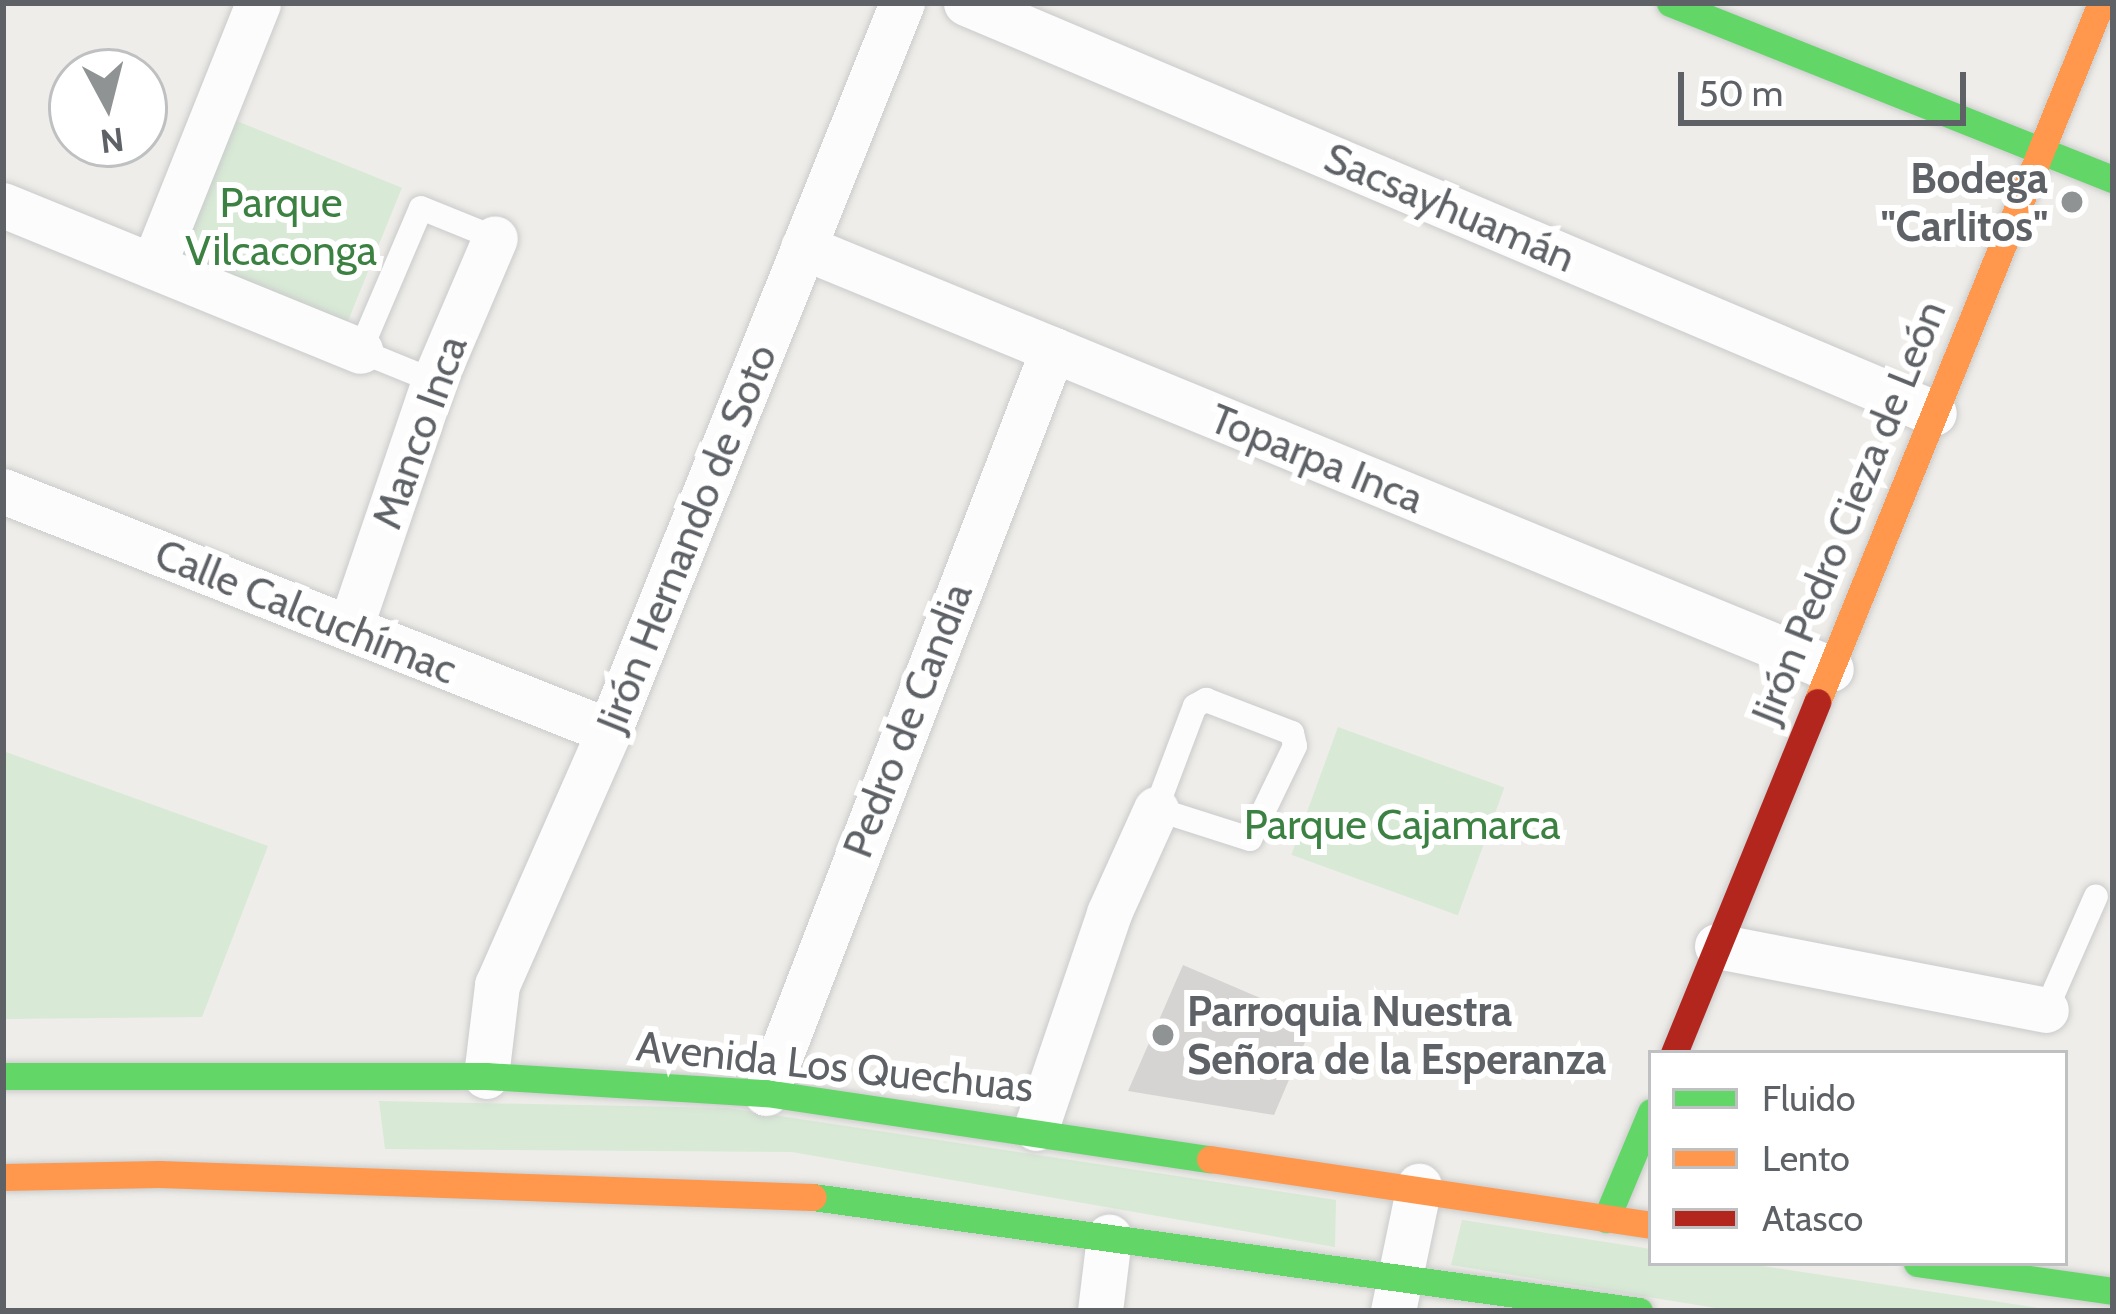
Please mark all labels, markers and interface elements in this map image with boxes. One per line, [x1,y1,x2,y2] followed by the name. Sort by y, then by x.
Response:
[48,48,168,168] north arrow
[1684,48,1972,122] scale bar
[1699,71,1783,115] text: 50 m
[98,119,126,162] text: N
[1317,132,1583,282] street label: Sacsayhuamán
[1881,153,2048,252] place label: Bodega "Carlitos"
[185,177,377,276] park label: Parque Vilcaconga
[2059,189,2085,215] marker: Bodega "Carlitos"
[1740,293,1956,731] street label: Jirón Pedro Cieza de León
[361,329,477,535] street label: Manco Inca
[585,337,787,739] street label: Jirón Hernando de Soto
[1203,392,1431,524] street label: Toparpa Inca
[148,528,464,694] street label: Calle Calcuchímac
[832,576,982,864] street label: Pedro de Candia
[1244,799,1560,849] park label: Parque Cajamarca
[1187,986,1606,1084] place label: Parroquia Nuestra Señora de la Esperanza
[634,1020,1036,1112] street label: Avenida Los Quechuas
[1150,1022,1176,1048] marker: Parroquia Nuestra Señora de la Esperanza
[1648,1050,2068,1266] legend
[1762,1076,1856,1120] text: Fluido
[1762,1136,1850,1180] text: Lento
[1762,1196,1863,1240] text: Atasco

